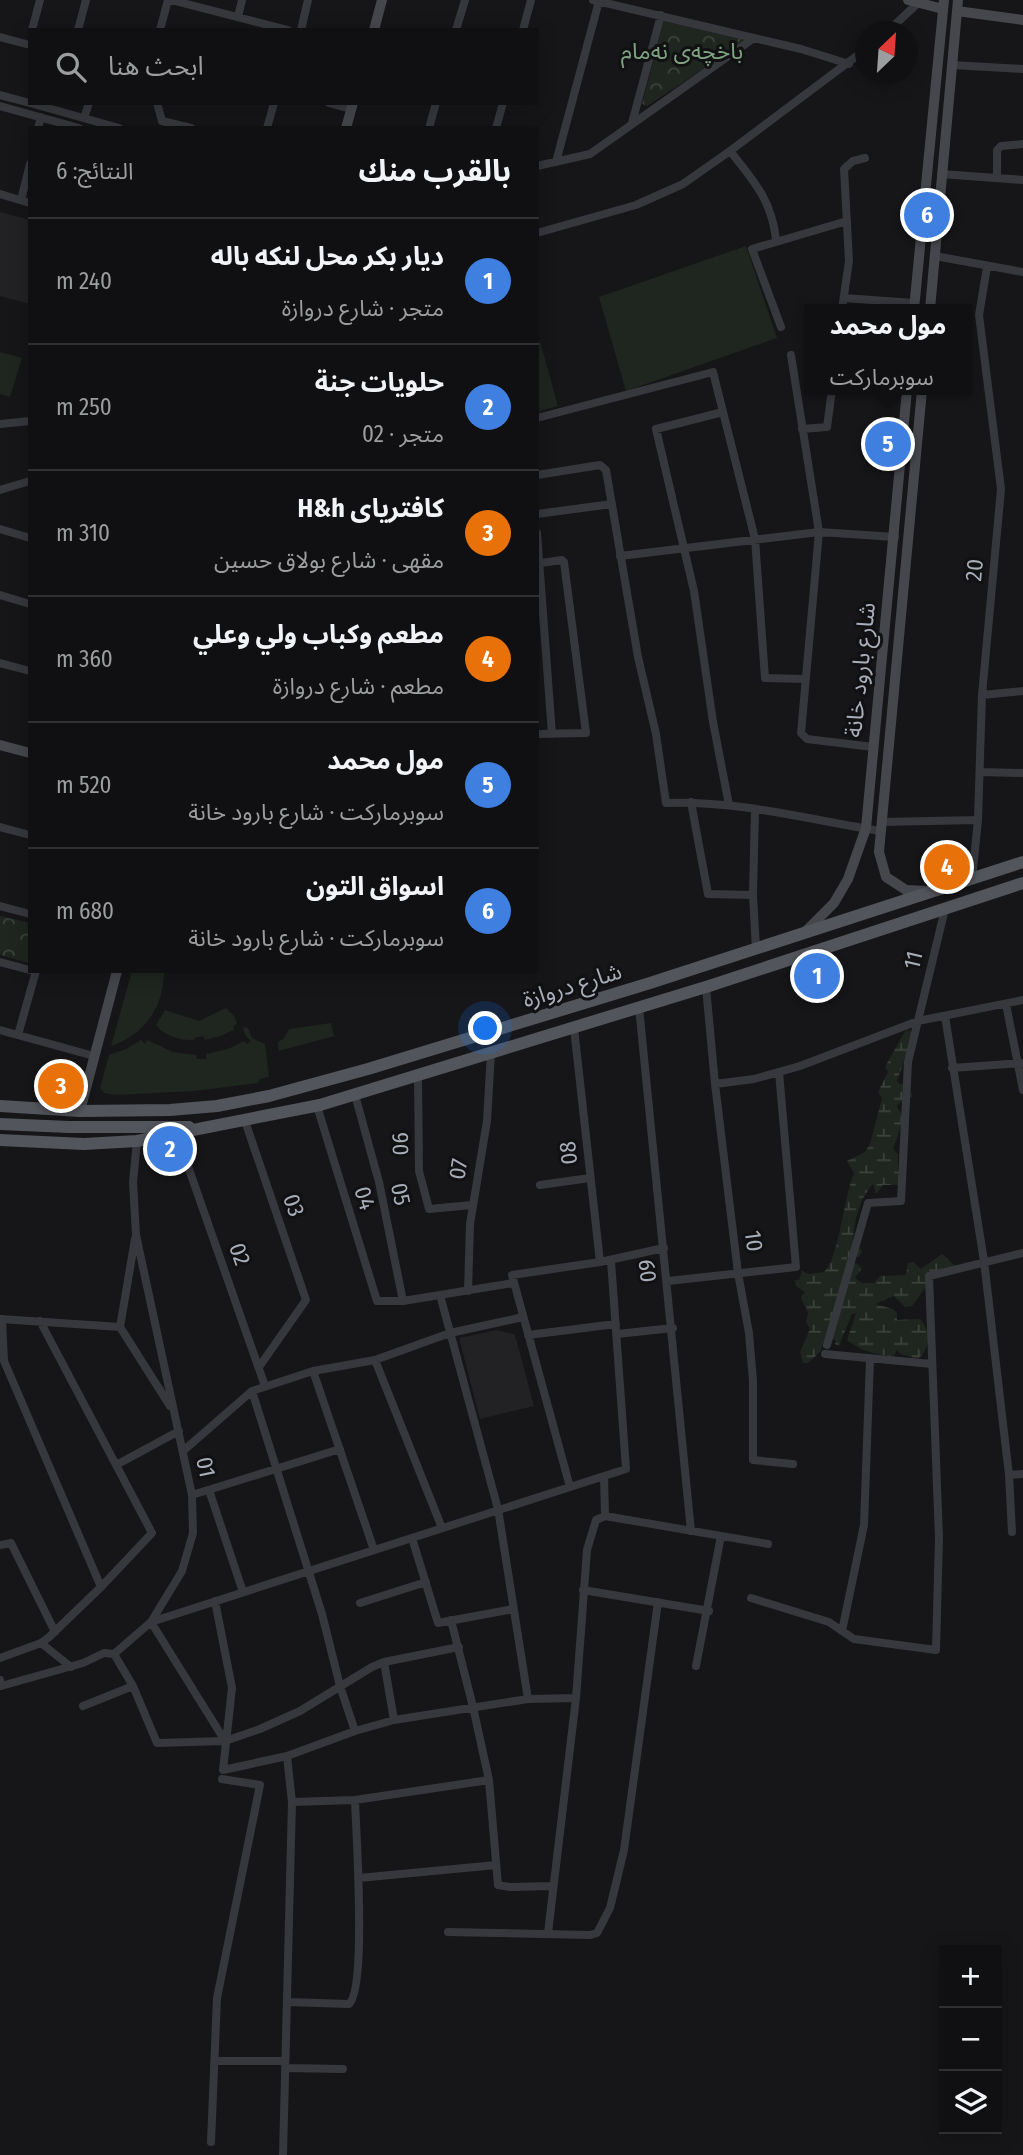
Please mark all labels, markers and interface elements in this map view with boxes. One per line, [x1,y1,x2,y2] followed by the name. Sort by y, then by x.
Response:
[855,21,918,84] north arrow
[28,28,539,105] search box
[621,37,743,69] park label: باخچەی نەمام
[52,48,90,86] icon: search
[108,51,204,82] text: ابحث هنا
[359,153,511,189] text: بالقرب منك
[56,157,133,185] text: النتائج: 6
[904,189,950,241] pin: 6
[211,241,444,272] text: ديار بكر محل لنكه باله
[56,267,112,295] text: 240 m
[483,267,493,295] text: 1
[282,294,444,322] text: متجر · شارع دروازة
[804,304,972,395] popup
[830,310,946,341] text: مول محمد
[830,363,934,391] text: سوبرماركت
[315,367,444,398] text: حلویات جنة
[56,393,112,421] text: 250 m
[483,393,493,421] text: 2
[865,418,911,470] pin: 5
[362,420,444,448] text: متجر · 02
[298,493,444,524] text: کافتریای H&h
[56,519,110,547] text: 310 m
[483,519,493,547] text: 3
[214,546,444,574] text: مقهى · شارع بولاق حسين
[959,558,989,582] street label: 20
[839,601,884,739] street label: شارع بارود خانة
[193,619,444,650] text: مطعم وكباب ولي وعلي
[56,645,113,673] text: 360 m
[482,645,494,673] text: 4
[273,672,444,700] text: مطعم · شارع دروازة
[327,745,444,776] text: مول محمد
[56,771,112,799] text: 520 m
[482,771,494,799] text: 5
[188,798,444,826] text: سوبرماركت · شارع بارود خانة
[924,841,970,893] pin: 4
[306,871,444,902] text: اسواق التون
[56,897,114,925] text: 680 m
[482,897,494,925] text: 6
[188,924,444,952] text: سوبرماركت · شارع بارود خانة
[897,948,929,972] street label: 11
[794,950,840,1002] pin: 1
[519,957,626,1016] street label: شارع دروازة
[468,1011,502,1045] your location
[38,1060,84,1112] pin: 3
[147,1123,193,1175] pin: 2
[386,1132,414,1156] street label: 06
[553,1140,583,1166] street label: 08
[443,1156,473,1182] street label: 07
[385,1180,417,1208] street label: 05
[348,1183,382,1213] street label: 04
[277,1190,311,1220] street label: 03
[739,1229,769,1253] street label: 10
[223,1239,257,1269] street label: 02
[632,1258,662,1284] street label: 09
[190,1454,222,1480] street label: 01
[939,1945,1002,2134] map controls
[939,1945,1002,2008] button: +
[939,2008,1002,2071] button: −
[939,2071,1002,2134] button: layers

